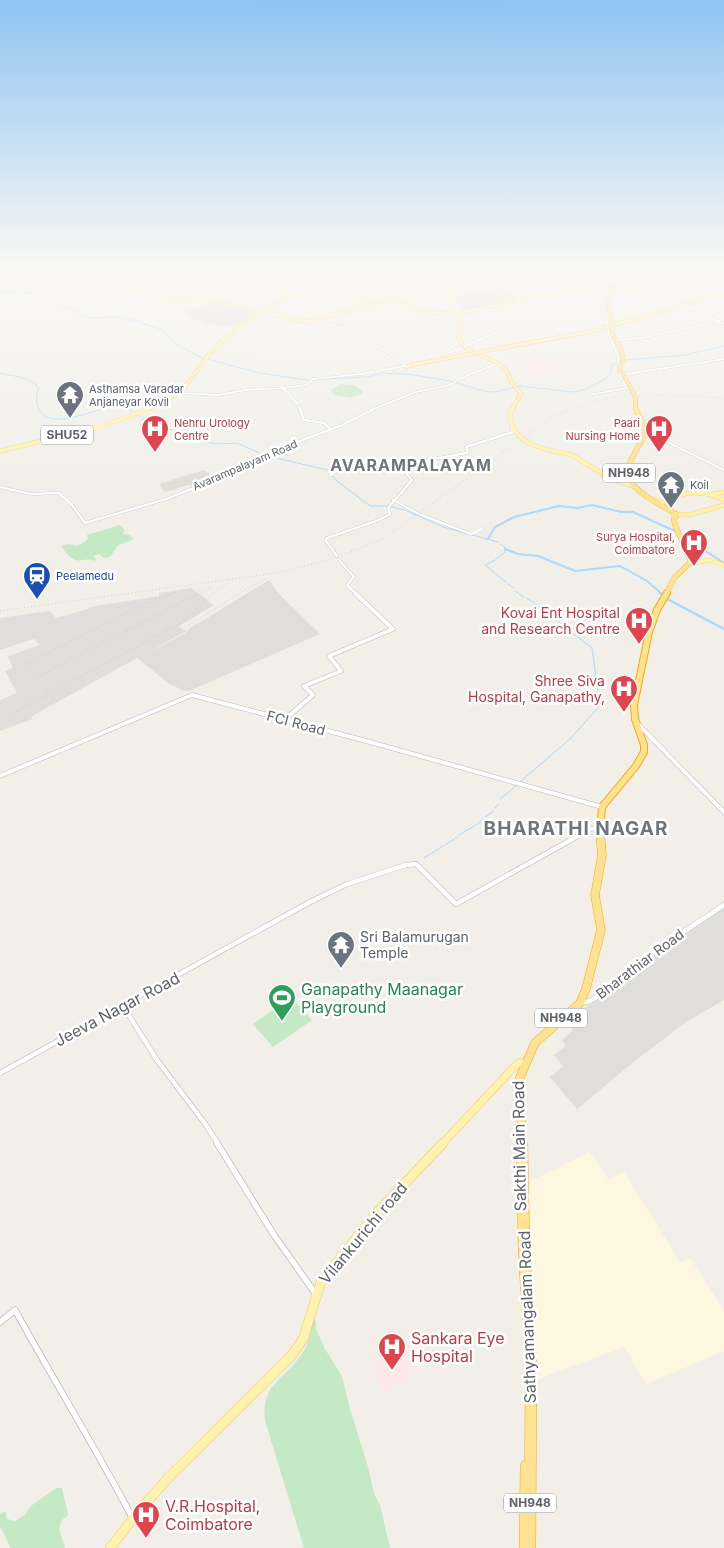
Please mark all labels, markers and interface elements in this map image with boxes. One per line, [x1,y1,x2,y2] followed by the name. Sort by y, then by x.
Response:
[55,380,85,419] temple icon: Asthamsa Varadar Anjaneyar Kovil
[89,382,184,409] place label: Asthamsa Varadar Anjaneyar Kovil
[140,414,170,453] hospital icon: Nehru Urology Centre
[644,414,674,453] hospital icon: Paari Nursing Home
[174,416,250,443] place label: Nehru Urology Centre
[565,416,640,443] place label: Paari Nursing Home
[41,426,93,444] road number: SHU52
[191,437,299,493] street label: Avarampalayam Road
[330,455,492,475] district label: AVARAMPALAYAM
[603,463,655,482] road number: NH948
[656,470,686,509] temple icon: Koil
[690,478,709,492] place label: Koil
[679,528,709,567] hospital icon: Surya Hospital, Coimbatore
[596,530,675,557] place label: Surya Hospital, Coimbatore
[22,561,52,600] station icon: Peelamedu
[56,569,114,583] place label: Peelamedu
[481,604,620,637] place label: Kovai Ent Hospital and Research Centre
[624,606,654,645] hospital icon: Kovai Ent Hospital and Research Centre
[468,672,605,705] place label: Shree Siva Hospital, Ganapathy,
[609,674,639,713] hospital icon: Shree Siva Hospital, Ganapathy,
[265,707,327,738] street label: FCI Road
[484,817,668,840] district label: BHARATHI NAGAR
[592,925,687,1002] street label: Bharathiar Road
[360,928,469,961] place label: Sri Balamurugan Temple
[326,930,356,969] temple icon: Sri Balamurugan Temple
[51,968,183,1050] street label: Jeeva Nagar Road
[301,979,463,1017] place label: Ganapathy Maanagar Playground
[267,983,297,1022] sports icon: Ganapathy Maanagar Playground
[535,1008,587,1028] road number: NH948
[508,1080,530,1212] street label: Sakthi Main Road
[315,1178,411,1288] street label: Vilankurichi road
[514,1230,540,1404] street label: Sathyamangalam Road
[411,1328,505,1366] place label: Sankara Eye Hospital
[377,1332,407,1371] hospital icon: Sankara Eye Hospital
[504,1494,556,1512] road number: NH948
[165,1496,260,1534] place label: V.R.Hospital, Coimbatore
[131,1500,161,1539] hospital icon: V.R.Hospital, Coimbatore

